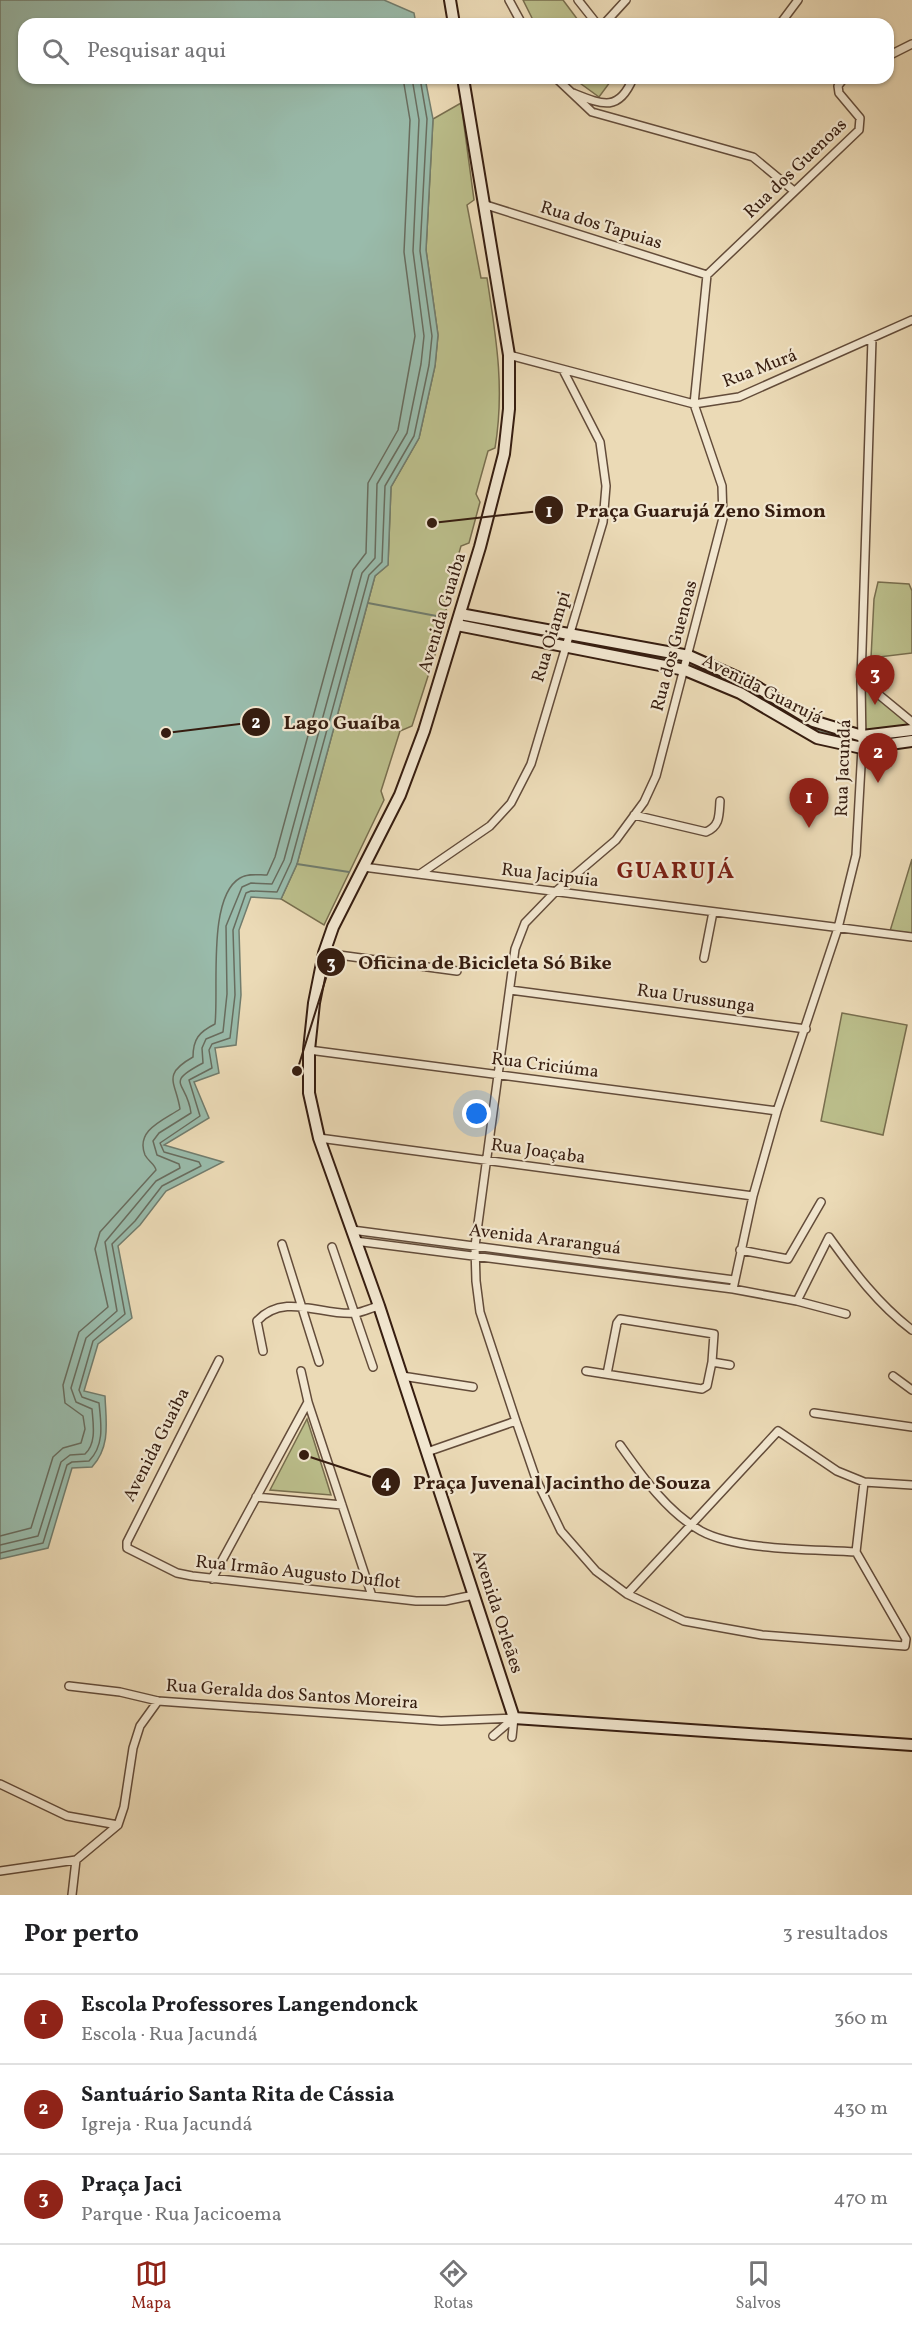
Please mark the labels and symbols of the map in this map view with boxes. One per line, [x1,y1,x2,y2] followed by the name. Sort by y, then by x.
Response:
[739,113,853,225] street label: Rua dos Guenoas
[537,196,665,256] street label: Rua dos Tapuias
[719,343,801,395] street label: Rua Murá
[534,491,838,529] callout: Praça Guarujá Zeno Simon
[576,498,826,526] text: Praça Guarujá Zeno Simon
[545,500,553,525] text: 1
[413,550,473,676] street label: Avenida Guaíba
[645,578,705,714] street label: Rua dos Guenoas
[526,588,578,686] street label: Rua Oiampi
[697,649,827,731] street label: Avenida Guarujá
[856,656,894,705] pin: 3
[241,703,412,741] callout: Lago Guaíba
[284,710,400,738] text: Lago Guaíba
[251,711,261,736] text: 2
[830,719,858,817] street label: Rua Jacundá
[858,734,898,783] pin: 2
[790,778,828,828] pin: 1
[616,855,736,889] district label: GUARUJÁ
[500,858,600,894] street label: Rua Jacipuia
[316,943,624,981] callout: Oficina de Bicicleta Só Bike
[358,950,612,978] text: Oficina de Bicicleta Só Bike
[326,952,336,977] text: 3
[635,978,757,1020] street label: Rua Urussunga
[490,1047,600,1085] street label: Rua Criciúma
[462,1099,491,1128] your location
[489,1133,587,1171] street label: Rua Joaçaba
[468,1218,623,1262] street label: Avenida Araranguá
[118,1384,196,1506] street label: Avenida Guaíba
[371,1463,723,1501] callout: Praça Juvenal Jacintho de Souza
[413,1470,711,1498] text: Praça Juvenal Jacintho de Souza
[381,1471,392,1496] text: 4
[465,1547,529,1677] street label: Avenida Orleães
[194,1550,402,1596] street label: Rua Irmão Augusto Duflot
[165,1674,419,1716] street label: Rua Geralda dos Santos Moreira

